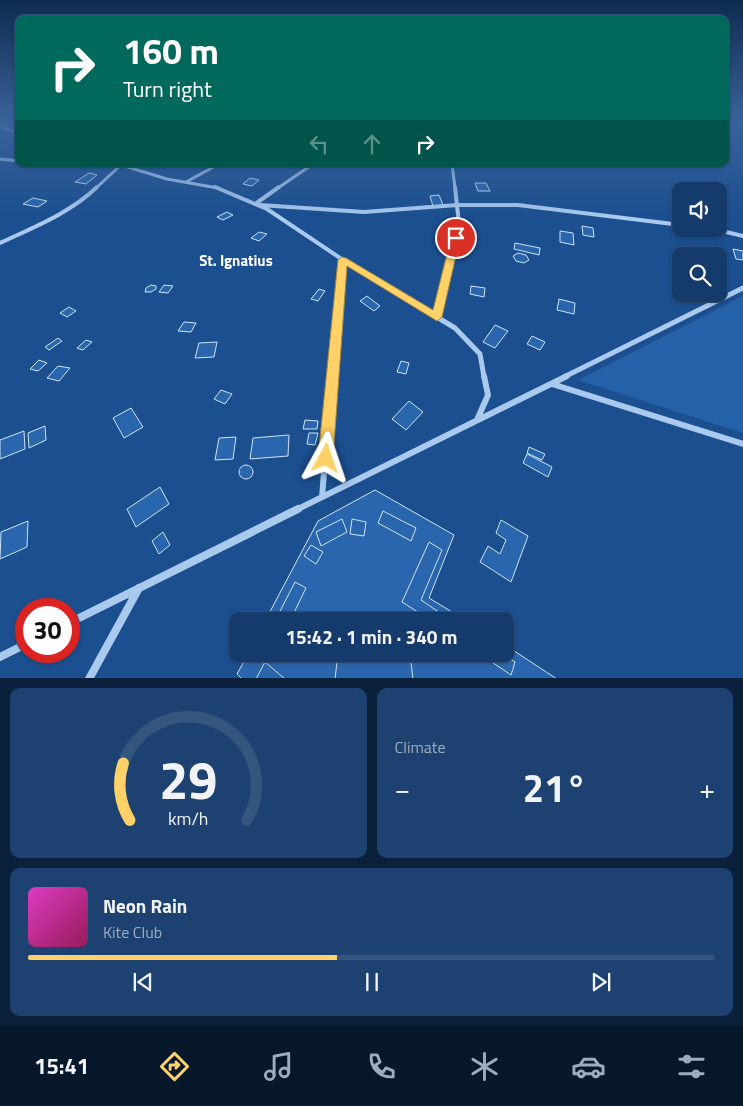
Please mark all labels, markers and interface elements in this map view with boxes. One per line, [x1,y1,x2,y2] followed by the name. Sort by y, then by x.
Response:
[123,24,219,78] text: 160 m
[40,35,105,100] icon: right
[123,72,212,106] text: Turn right
[305,130,333,158] icon: left
[358,130,386,158] icon: ahead
[411,130,439,158] icon: right
[672,182,727,302] map controls
[672,182,727,237] button: sound
[435,217,477,259] pin
[442,224,470,252] icon: arrive
[672,247,727,302] button: search
[199,249,273,272] district label: St. Ignatius
[299,431,351,483] position arrow
[15,598,80,663] speed limit sign: 30
[285,622,458,651] text: 15:42 · 1 min · 340 m
[395,735,446,759] text: Climate
[159,740,217,819] text: 29
[523,759,587,817] text: 21°
[395,767,410,810] text: −
[699,767,715,810] text: +
[168,805,208,832] text: km/h
[103,891,187,920] text: Neon Rain
[103,920,162,944] text: Kite Club
[129,968,157,996] icon: previous
[358,968,386,996] icon: pause
[587,968,615,996] icon: next
[34,1049,89,1083] text: 15:41
[157,1049,192,1084] icon: directions
[261,1049,296,1084] icon: music
[364,1049,399,1084] icon: phone
[467,1049,502,1084] icon: climate
[571,1049,606,1084] icon: car
[674,1049,709,1084] icon: filters

